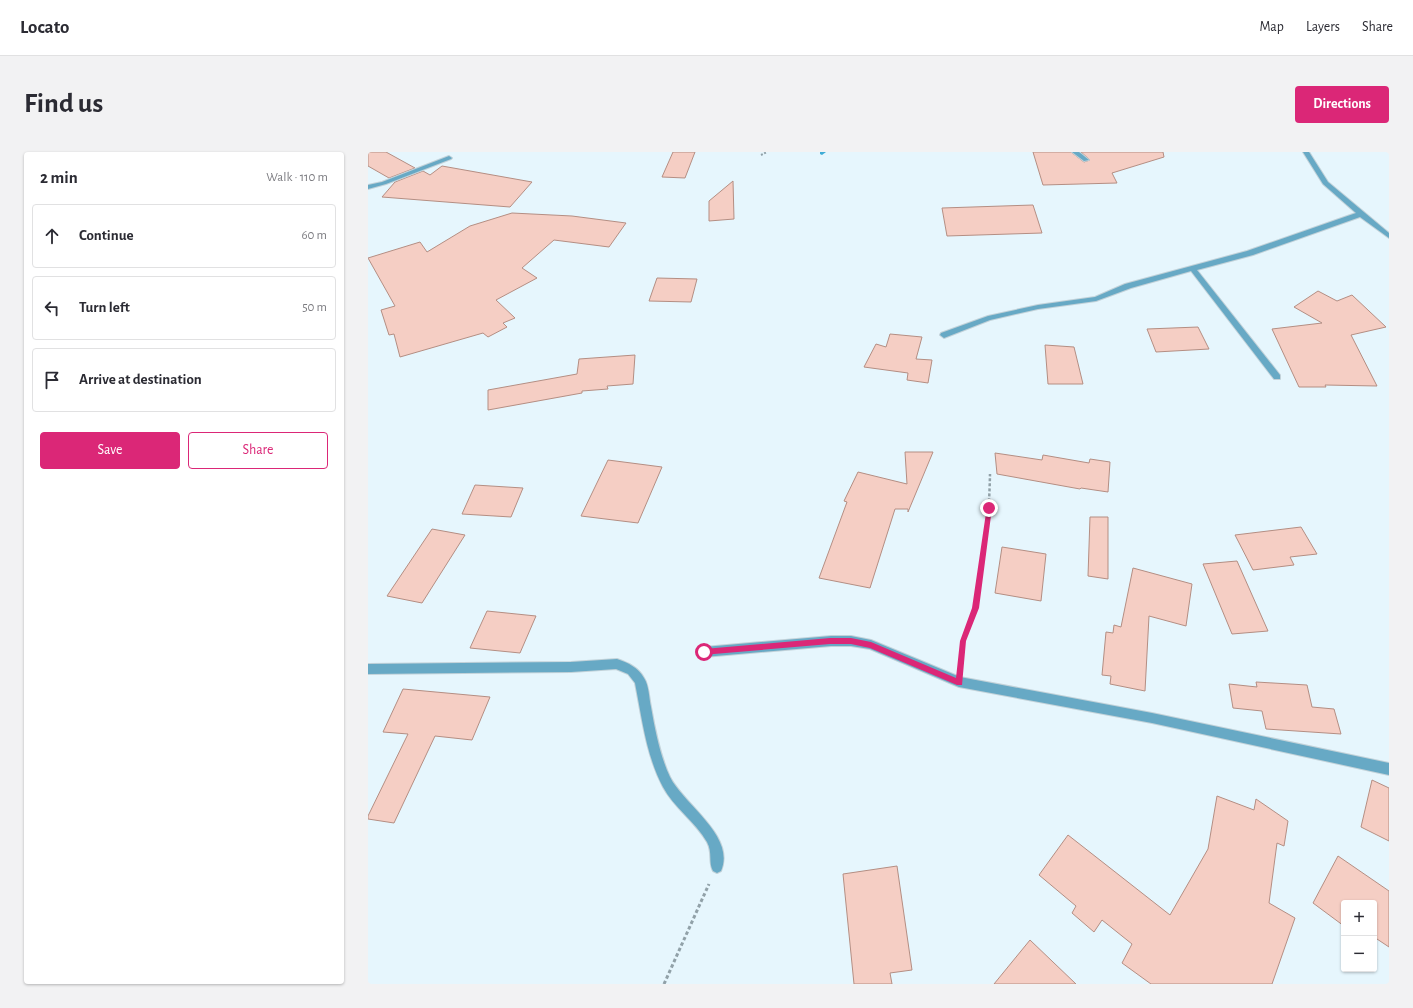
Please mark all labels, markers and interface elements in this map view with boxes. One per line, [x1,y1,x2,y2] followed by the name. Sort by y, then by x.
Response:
[20,18,69,37] text: Locato
[1259,20,1284,34] text: Map
[1306,20,1340,34] text: Layers
[1362,20,1393,34] text: Share
[1295,86,1389,123] button: Directions
[24,90,103,118] text: Find us
[40,169,78,186] text: 2 min
[266,171,328,184] text: Walk · 110 m
[41,225,63,247] icon: ahead
[79,228,134,243] text: Continue
[301,229,327,242] text: 60 m
[41,297,63,319] icon: left
[79,300,130,315] text: Turn left
[302,301,327,314] text: 50 m
[41,369,63,391] icon: arrive
[79,372,202,387] text: Arrive at destination
[40,432,180,469] button: Save
[188,432,328,469] button: Share
[980,499,998,517] route end
[695,643,713,661] route start
[1341,900,1377,972] map controls
[1341,900,1377,936] button: +
[1341,936,1377,972] button: −

